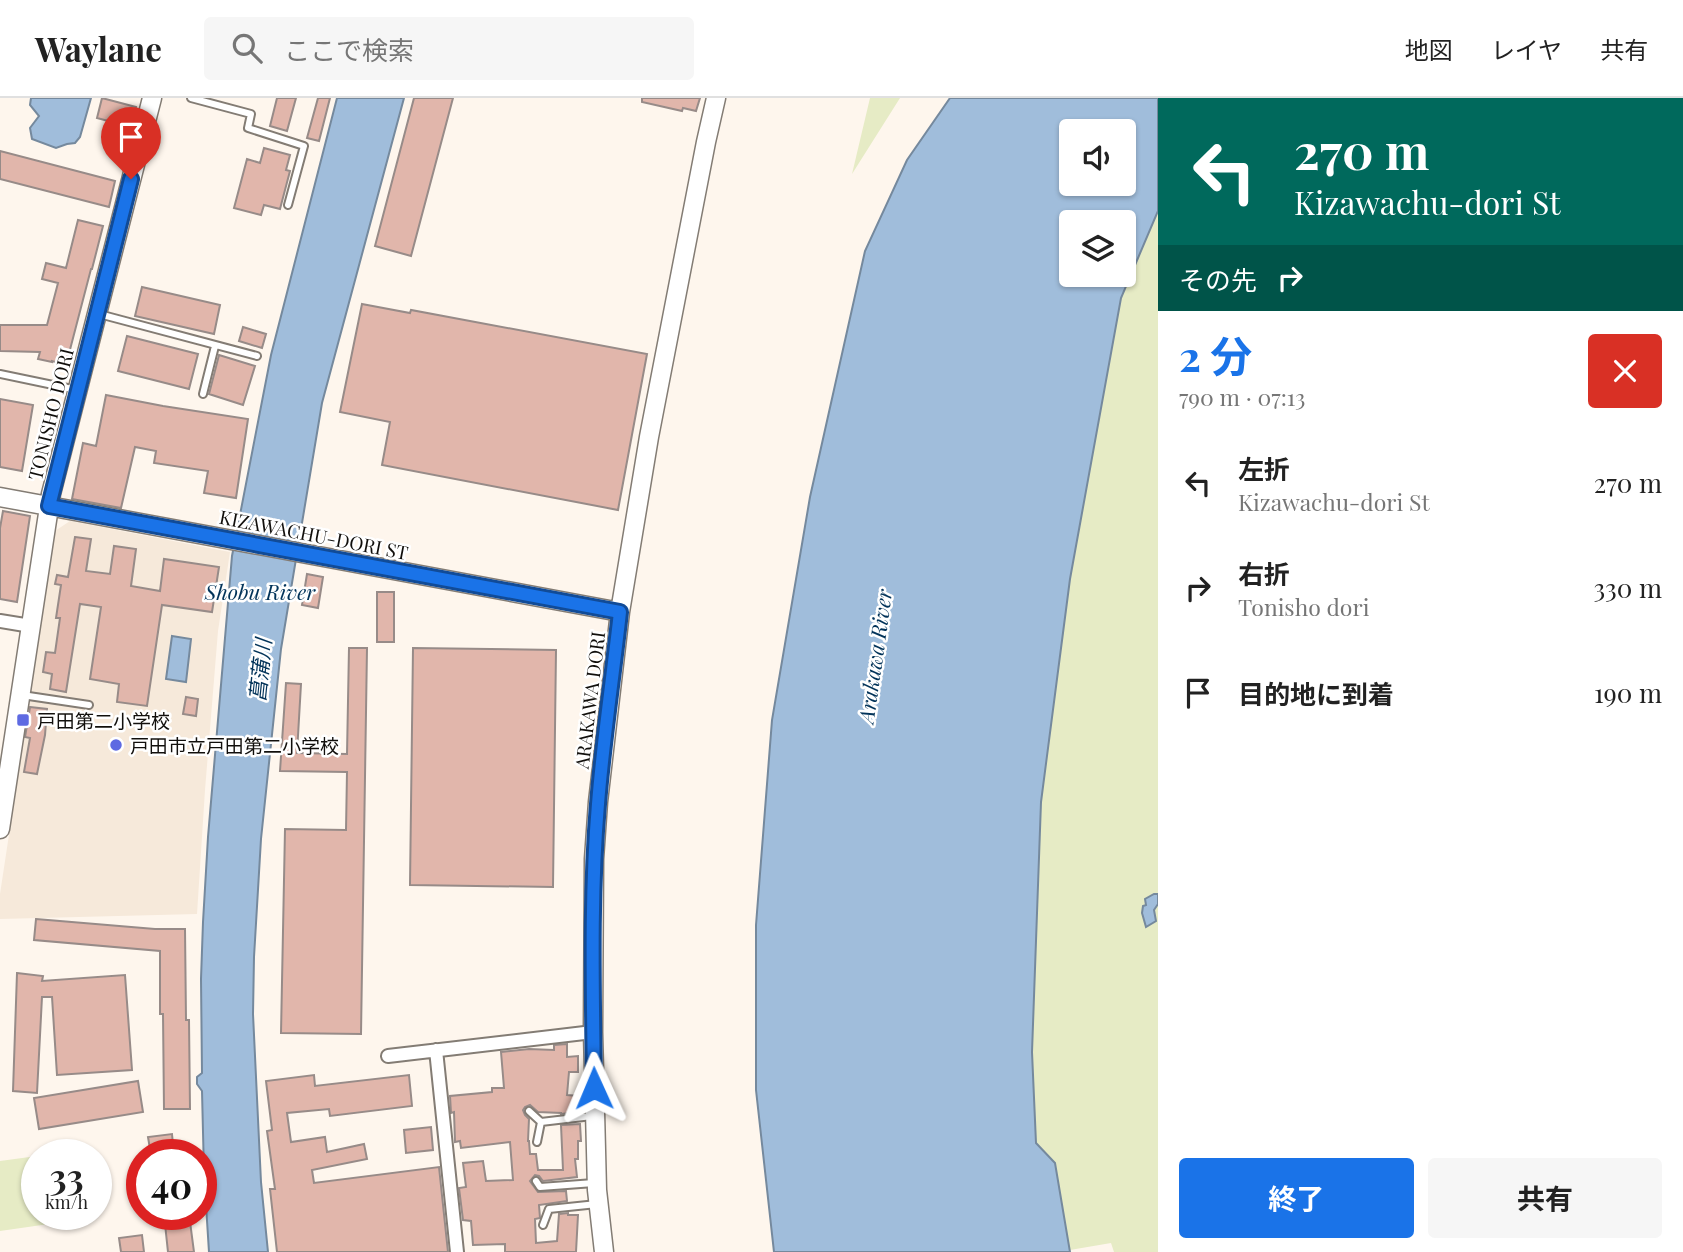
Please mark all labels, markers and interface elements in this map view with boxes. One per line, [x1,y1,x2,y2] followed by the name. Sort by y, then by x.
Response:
[204,17,694,80] search box
[35,26,162,70] text: Waylane
[228,29,266,67] icon: search
[284,32,414,67] text: ここで検索
[1405,33,1453,65] text: 地図
[1491,33,1562,65] text: レイヤ
[1600,33,1648,65] text: 共有
[101,107,161,179] pin
[1294,117,1429,182] text: 270 m
[112,118,150,156] icon: arrive
[1059,119,1136,287] map controls
[1059,119,1136,196] button: sound
[1179,126,1270,217] icon: left
[1294,180,1561,223] text: Kizawachu-dori St
[1059,210,1136,287] button: layers
[1271,259,1309,297] icon: right
[1179,262,1257,297] text: その先
[1179,327,1252,383] text: 2 分
[1588,334,1662,408] button: close
[21,345,79,483] street label: TONISHO DORI
[1179,381,1305,412] text: 790 m · 07:13
[1238,451,1290,486] text: 左折
[1179,464,1217,502] icon: left
[1594,465,1662,500] text: 270 m
[1238,486,1430,517] text: Kizawachu-dori St
[217,503,411,565] street label: KIZAWACHU-DORI ST
[1238,556,1290,591] text: 右折
[1179,569,1217,607] icon: right
[1593,570,1662,605] text: 330 m
[204,577,316,605] water label: Shobu River
[850,586,897,727] water label: Arakawa River
[1238,591,1369,622] text: Tonisho dori
[568,630,610,771] street label: ARAKAWA DORI
[242,635,276,703] water label: 菖蒲川
[1179,674,1217,712] icon: arrive
[1594,675,1662,710] text: 190 m
[1238,676,1394,711] text: 目的地に到着
[37,707,170,733] place label: 戸田第二小学校
[15,712,31,728] marker: 戸田第二小学校
[130,732,339,758] place label: 戸田市立戸田第二小学校
[108,737,124,753] marker: 戸田市立戸田第二小学校
[557,1051,631,1125] position arrow
[126,1139,217,1230] speed limit sign: 40
[49,1152,84,1199] text: 33
[1179,1158,1414,1238] button: 終了
[1428,1158,1662,1238] button: 共有
[45,1190,88,1214] text: km/h

